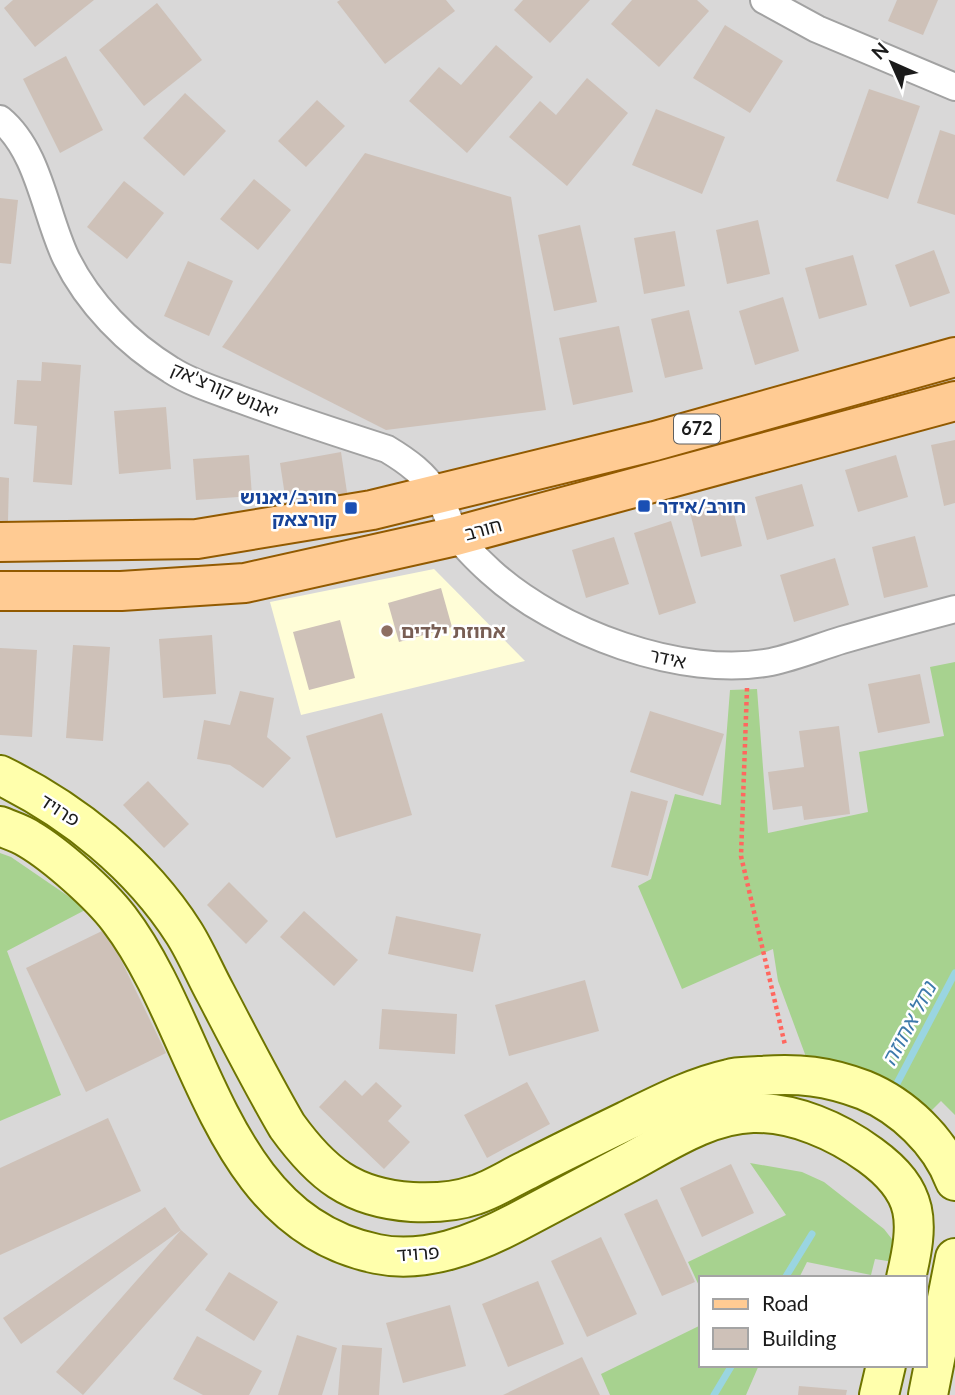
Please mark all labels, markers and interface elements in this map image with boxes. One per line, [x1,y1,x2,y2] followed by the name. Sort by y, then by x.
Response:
[857,28,927,98] north arrow
[866,37,893,64] text: N
[168,357,283,423] street label: יאנוש קורצ'אק
[674,414,720,444] road number: 672
[240,485,337,530] place label: חורב/יאנוש קורצאק
[658,494,746,517] place label: חורב/אידר
[636,498,652,514] marker: חורב/אידר
[343,500,359,516] marker: חורב/יאנוש קורצאק
[461,512,504,545] street label: חורב
[401,619,506,642] place label: אחוזת ילדים
[379,623,395,639] marker: אחוזת ילדים
[648,642,688,673] street label: אידר
[36,788,85,831] street label: פרויד
[875,975,941,1069] water label: נחל אחוזה
[396,1240,440,1265] street label: פרויד
[699,1276,927,1367] legend
[762,1290,809,1315] text: Road
[762,1325,837,1350] text: Building

